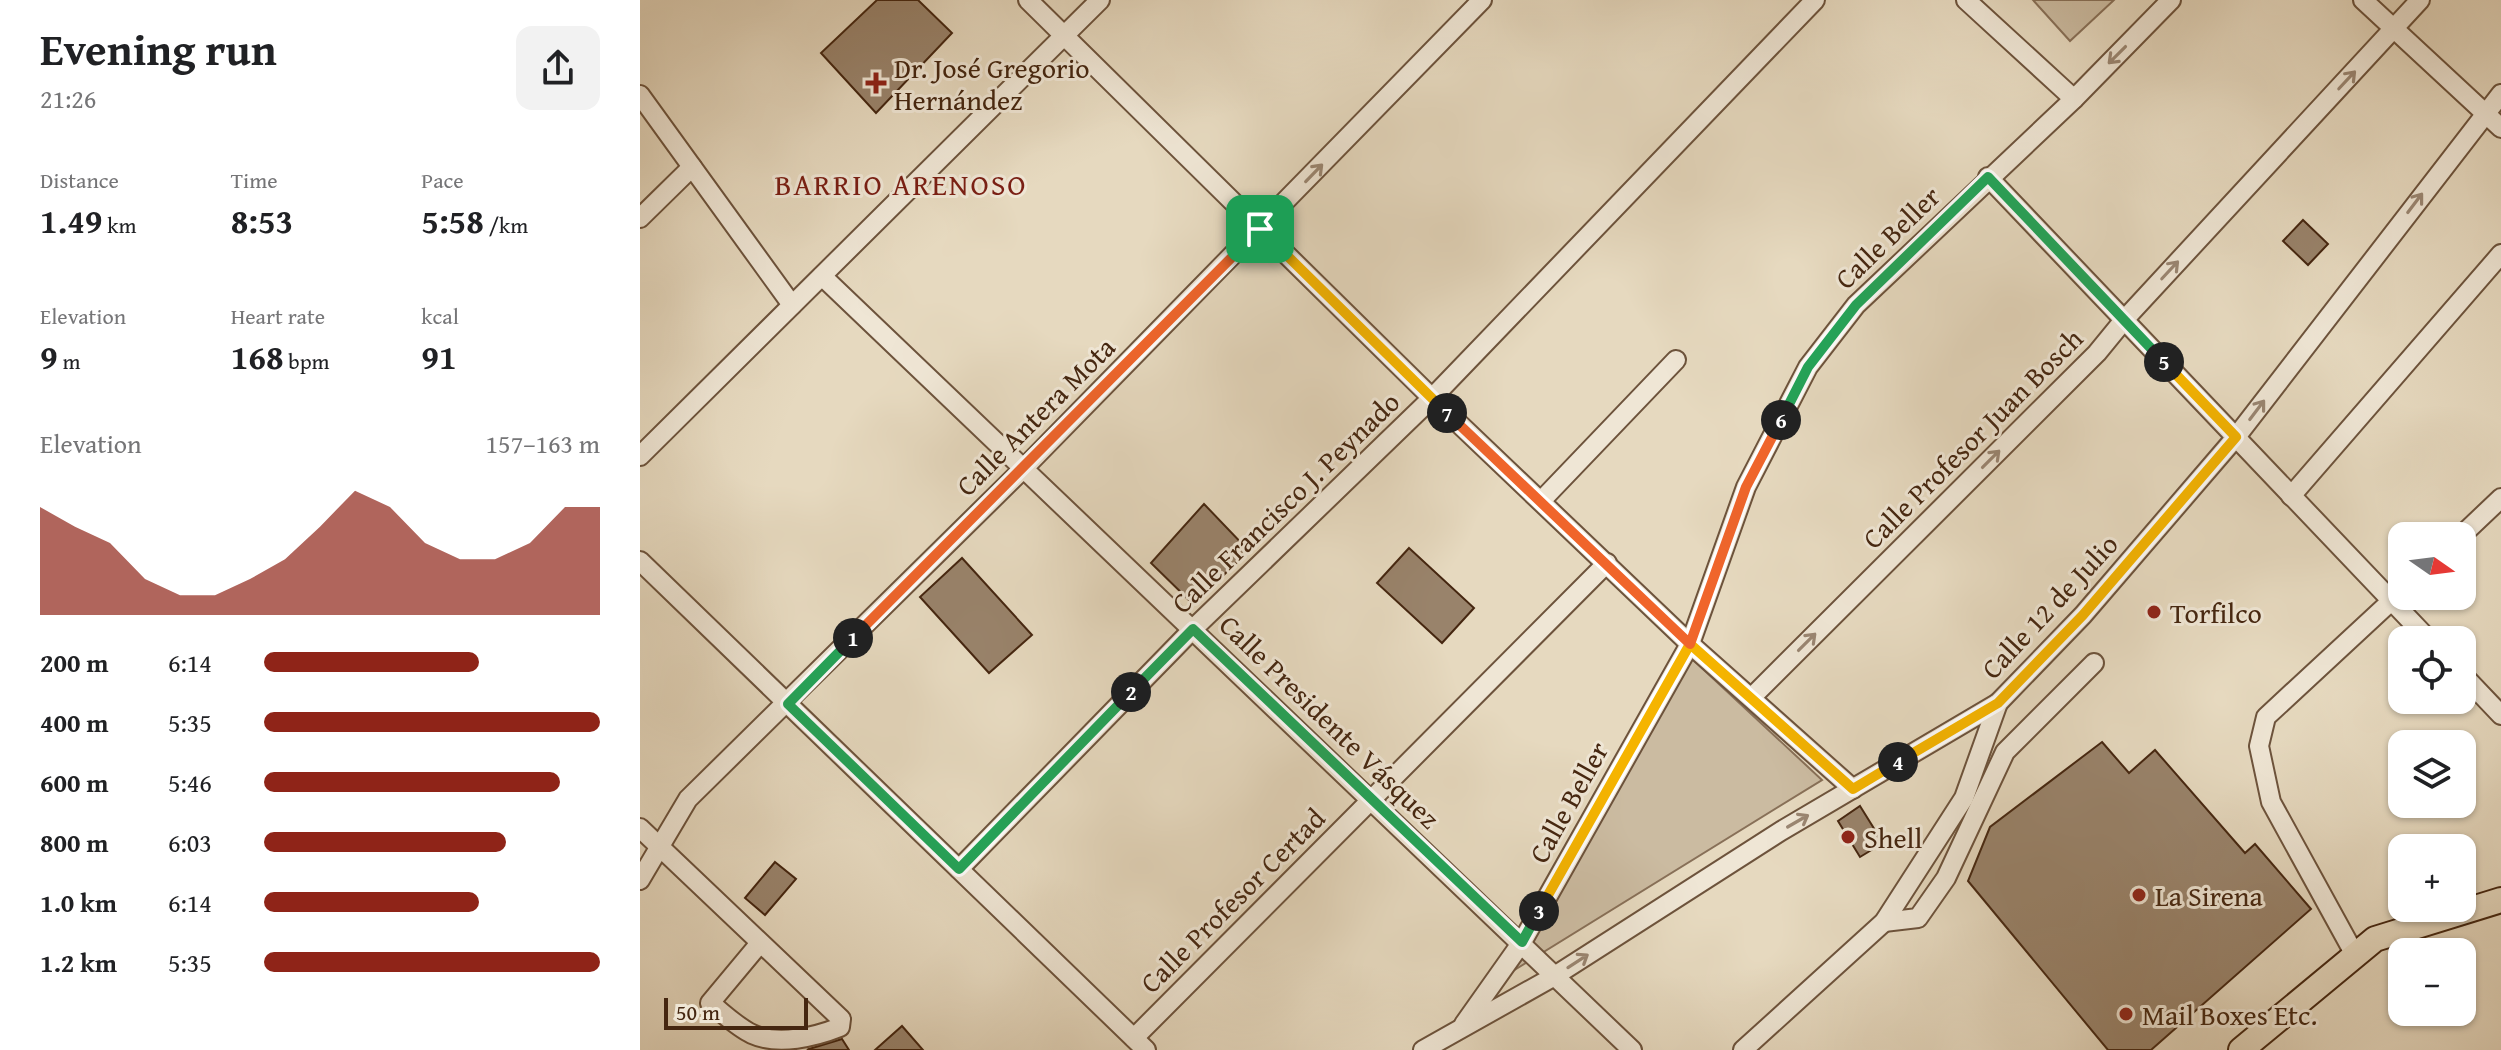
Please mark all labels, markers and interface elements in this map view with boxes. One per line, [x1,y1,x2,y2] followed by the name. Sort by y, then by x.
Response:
[40,17,277,81] text: Evening run
[516,26,600,110] button: share
[2107,45,2127,65] one-way arrow
[894,47,1090,120] place label: Dr. José Gregorio Hernández
[2337,70,2355,90] one-way arrow
[865,72,887,94] marker: Dr. José Gregorio Hernández
[40,79,96,118] text: 21:26
[774,162,1028,206] district label: BARRIO ARENOSO
[1305,163,1324,183] one-way arrow
[40,164,119,196] text: Distance
[231,164,277,196] text: Time
[421,164,464,196] text: Pace
[1825,176,1949,298] street label: Calle Beller
[2406,193,2423,214] one-way arrow
[1226,195,1294,263] pin
[40,196,102,245] text: 1.49
[231,196,293,245] text: 8:53
[421,196,484,245] text: 5:58
[1238,207,1282,251] icon: arrive
[102,209,136,241] text: km
[484,209,528,241] text: /km
[2160,260,2179,280] one-way arrow
[40,300,126,332] text: Elevation
[231,300,325,332] text: Heart rate
[421,300,459,332] text: kcal
[1852,318,2092,558] street label: Calle Profesor Juan Bosch
[946,327,1124,505] street label: Calle Antera Mota
[40,332,58,381] text: 9
[231,332,284,381] text: 168
[421,332,457,381] text: 91
[2144,342,2184,382] pin: 5
[58,345,80,377] text: m
[284,345,330,377] text: bpm
[2158,346,2170,378] text: 5
[1162,382,1408,622] street label: Calle Francisco J. Peynado
[1427,393,1467,433] pin: 7
[1441,397,1453,429] text: 7
[1761,400,1801,440] pin: 6
[2248,400,2265,421] one-way arrow
[1775,404,1787,436] text: 6
[40,424,142,463] text: Elevation
[486,424,600,463] text: 157–163 m
[1981,450,2000,469] one-way arrow
[2388,522,2476,610] north arrow
[2388,522,2476,1026] map controls
[1971,524,2127,688] street label: Calle 12 de Julio
[2170,592,2262,633] place label: Torfilco
[2145,603,2163,621] marker: Torfilco
[1210,605,1450,837] street label: Calle Presidente Vásquez
[833,618,873,658] pin: 1
[847,622,859,654] text: 1
[2388,626,2476,714] button: locate
[1797,633,1816,652] one-way arrow
[40,643,108,682] text: 200 m
[168,643,212,682] text: 6:14
[1111,672,1151,712] pin: 2
[1125,676,1137,708] text: 2
[40,703,108,742] text: 400 m
[168,703,212,742] text: 5:35
[2388,730,2476,818] button: layers
[1518,734,1618,870] street label: Calle Beller
[1878,742,1918,782] pin: 4
[1892,746,1904,778] text: 4
[40,763,108,802] text: 600 m
[168,763,212,802] text: 5:46
[1130,798,1334,1002] street label: Calle Profesor Certad
[1786,813,1809,829] one-way arrow
[1864,817,1922,858] place label: Shell
[40,823,108,862] text: 800 m
[168,823,212,862] text: 6:03
[1839,828,1857,846] marker: Shell
[2388,834,2476,922] button: +
[2155,875,2264,916] place label: La Sirena
[40,883,117,922] text: 1.0 km
[168,883,212,922] text: 6:14
[2130,886,2148,904] marker: La Sirena
[1519,891,1559,931] pin: 3
[1533,895,1545,927] text: 3
[2388,938,2476,1026] button: −
[40,943,117,982] text: 1.2 km
[168,943,212,982] text: 5:35
[1566,952,1589,968] one-way arrow
[664,994,808,1030] scale bar
[2142,994,2317,1035] place label: Mail Boxes Etc.
[676,996,720,1028] text: 50 m
[2117,1005,2135,1023] marker: Mail Boxes Etc.

